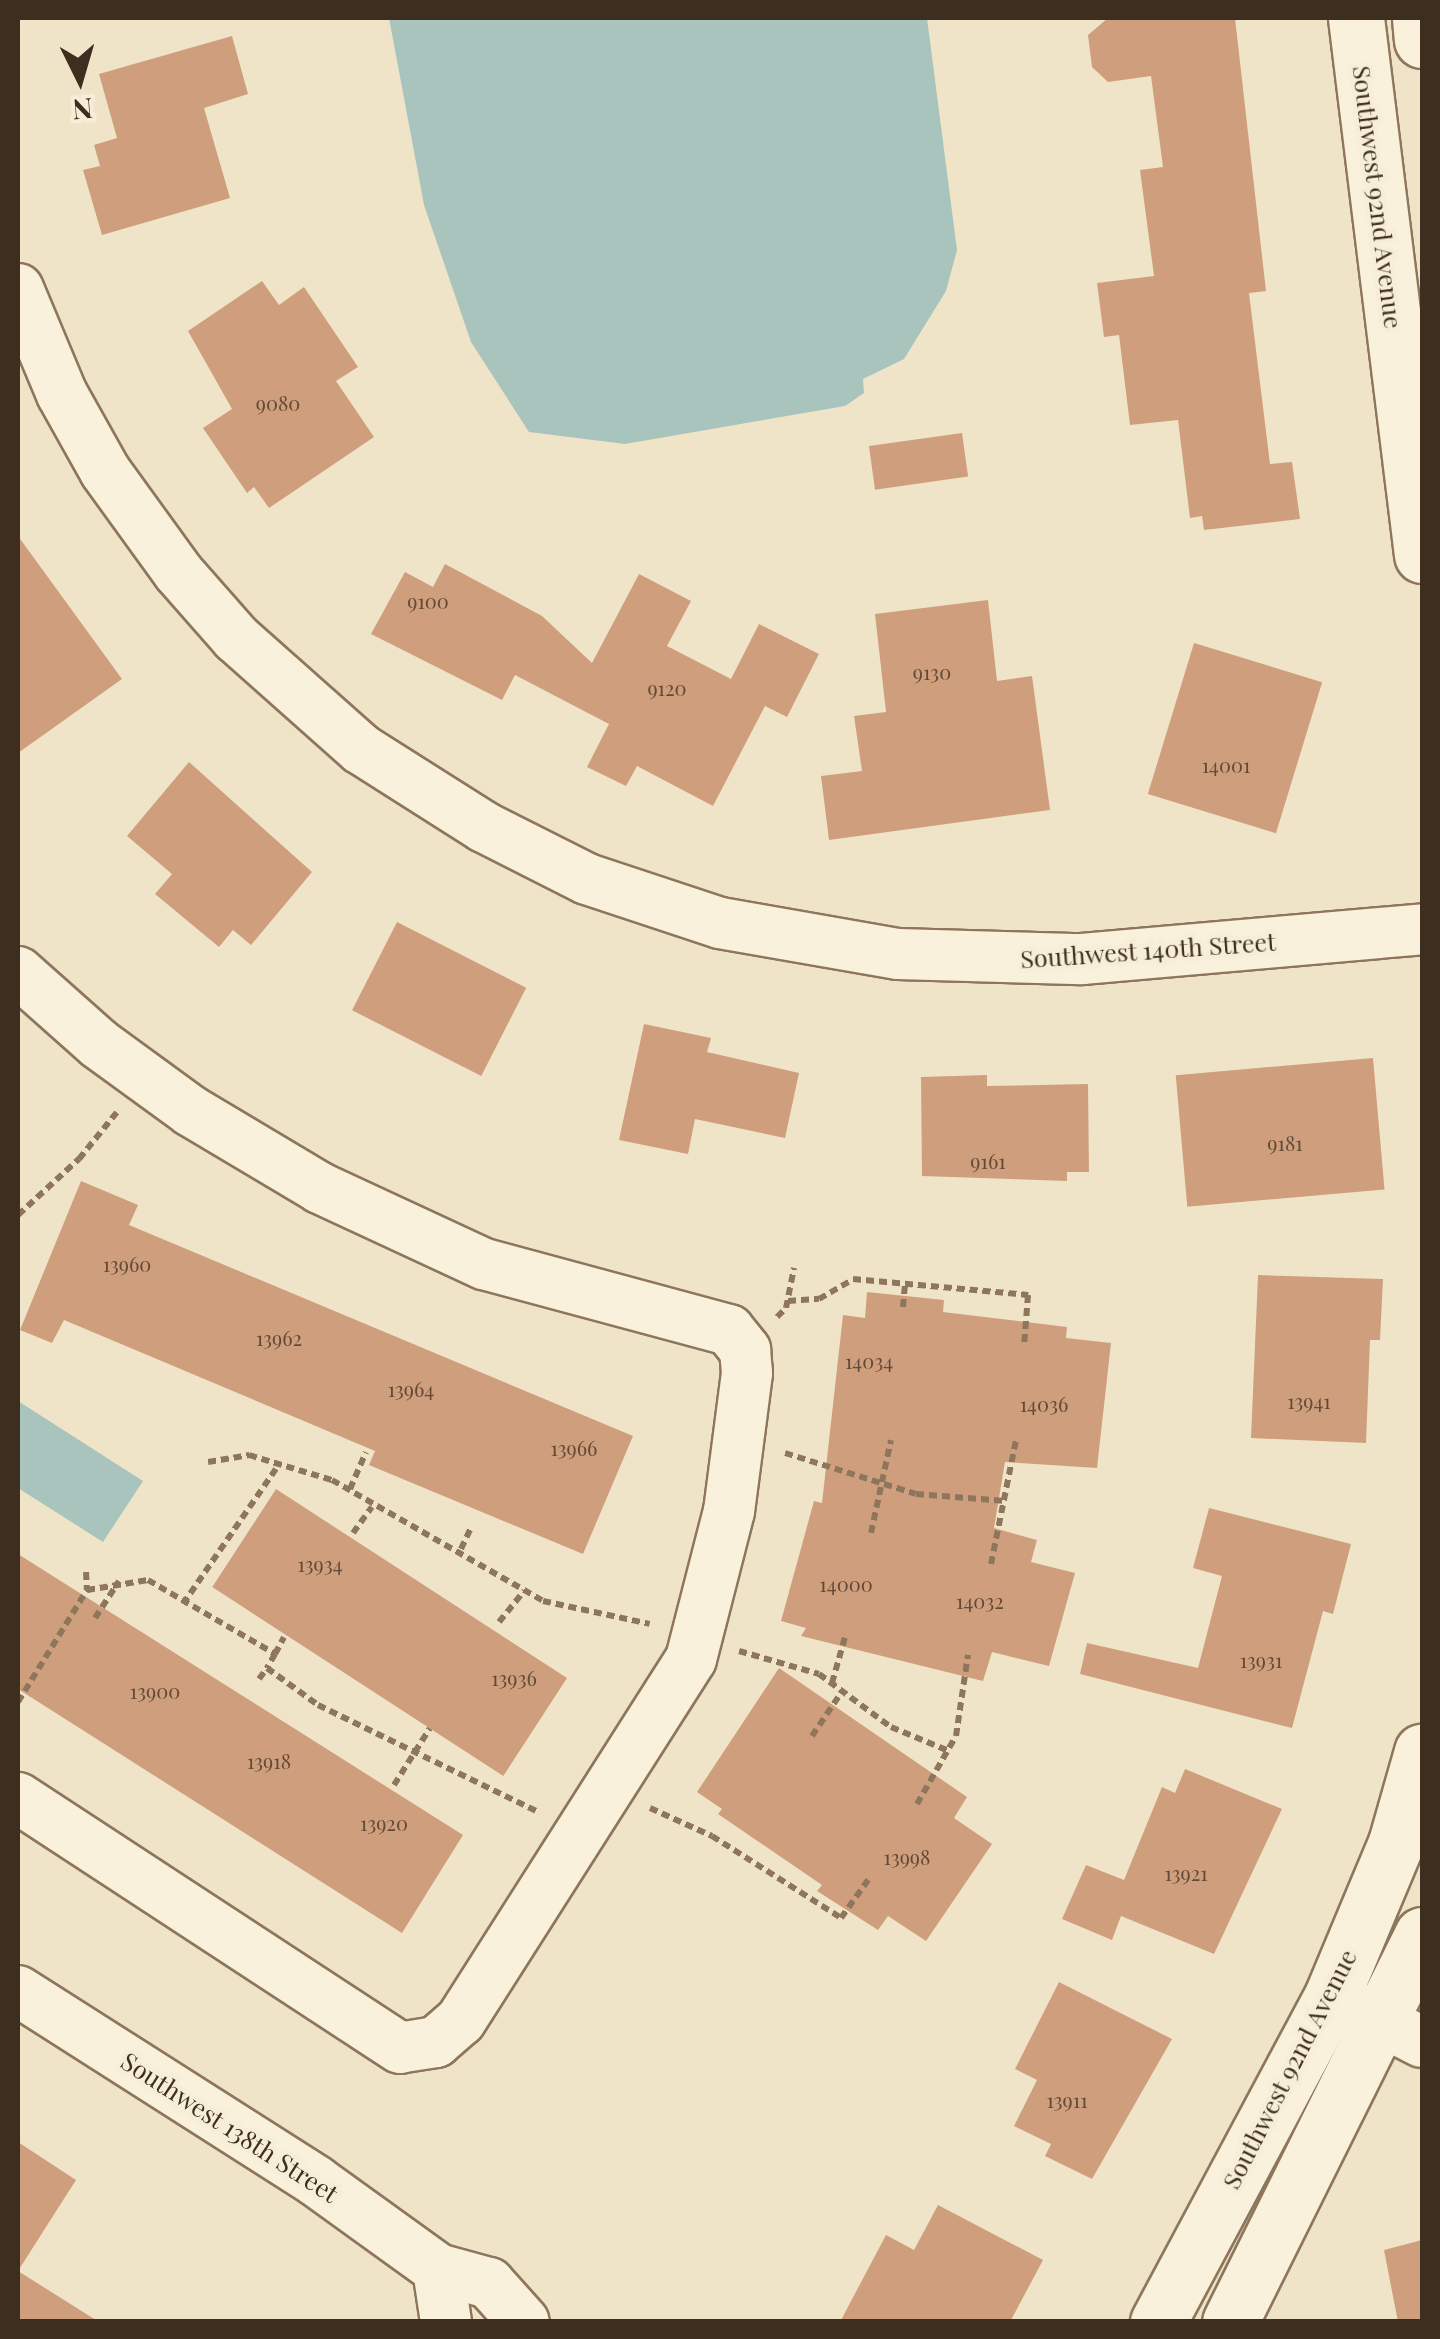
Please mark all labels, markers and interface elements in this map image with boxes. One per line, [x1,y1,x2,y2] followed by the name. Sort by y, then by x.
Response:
[30,30,130,130] north arrow
[1347,63,1409,331] street label: Southwest 92nd Avenue
[71,91,94,130] text: N
[256,390,300,414] house number: 9080
[407,588,449,612] house number: 9100
[913,659,951,683] house number: 9130
[647,675,687,699] house number: 9120
[1202,752,1250,776] house number: 14001
[1019,926,1277,974] street label: Southwest 140th Street
[1267,1130,1303,1154] house number: 9181
[970,1148,1006,1172] house number: 9161
[103,1251,151,1275] house number: 13960
[256,1325,302,1349] house number: 13962
[845,1348,893,1372] house number: 14034
[388,1376,434,1400] house number: 13964
[1287,1388,1331,1412] house number: 13941
[1020,1391,1068,1415] house number: 14036
[551,1435,597,1459] house number: 13966
[297,1551,343,1575] house number: 13934
[819,1571,873,1595] house number: 14000
[956,1588,1004,1612] house number: 14032
[1240,1647,1282,1671] house number: 13931
[491,1665,537,1689] house number: 13936
[130,1678,180,1702] house number: 13900
[247,1748,291,1772] house number: 13918
[360,1810,408,1834] house number: 13920
[884,1844,930,1868] house number: 13998
[1164,1860,1208,1884] house number: 13921
[1215,1944,1363,2194] street label: Southwest 92nd Avenue
[116,2046,344,2208] street label: Southwest 138th Street
[1046,2087,1088,2111] house number: 13911

